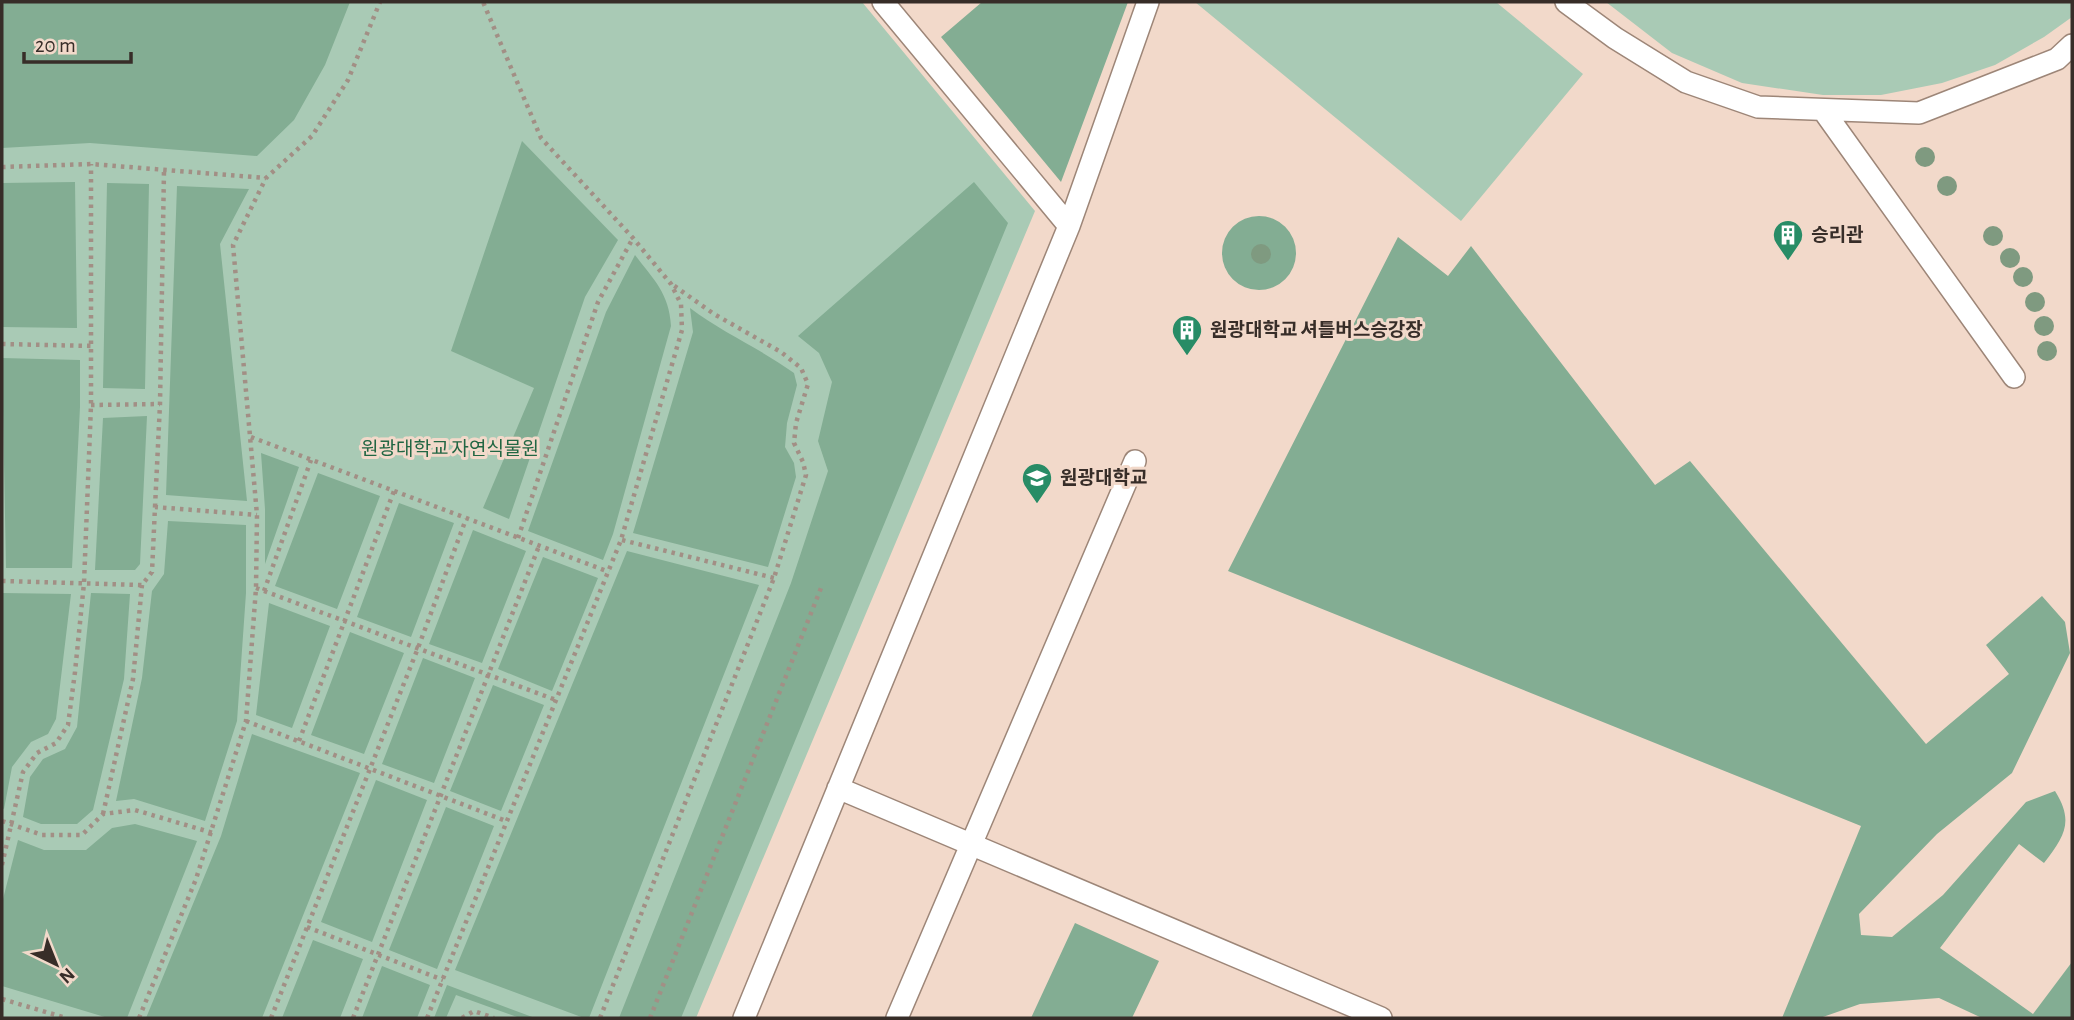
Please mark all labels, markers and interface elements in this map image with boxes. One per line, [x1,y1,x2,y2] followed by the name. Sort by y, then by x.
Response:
[24,21,131,65] scale bar
[35,35,76,56] text: 20 m
[1771,218,1805,262] building icon: 승리관
[1811,225,1864,245] place label: 승리관
[1170,313,1204,357] building icon: 원광대학교 셔틀버스승강장
[1210,319,1423,340] place label: 원광대학교 셔틀버스승강장
[361,439,539,459] park label: 원광대학교 자연식물원
[1020,461,1054,505] school or university icon: 원광대학교
[1060,467,1147,488] place label: 원광대학교
[21,929,91,999] north arrow
[55,964,78,987] text: N

